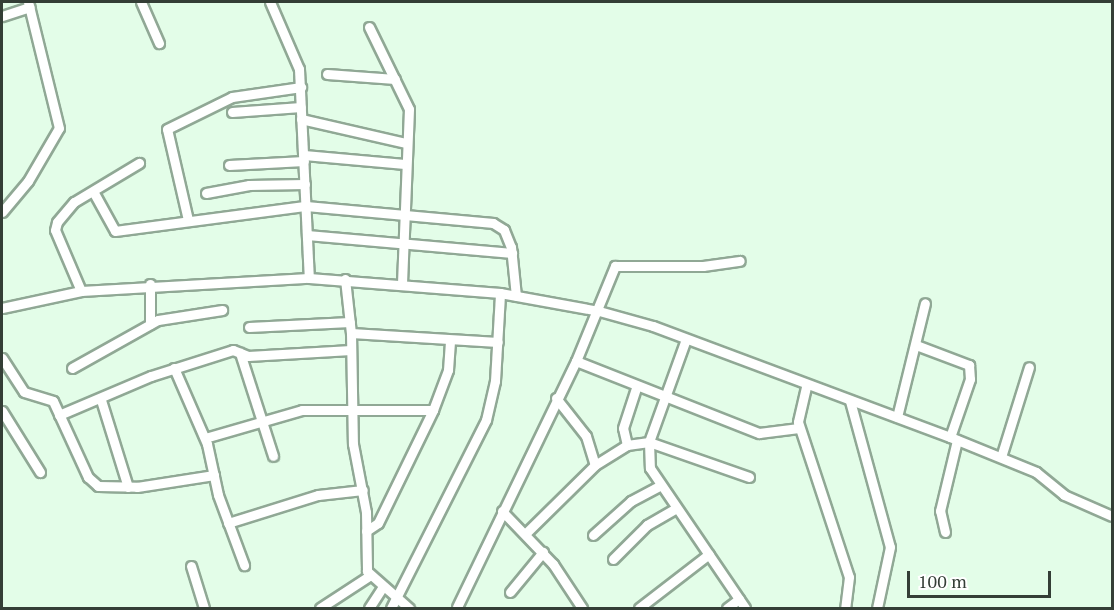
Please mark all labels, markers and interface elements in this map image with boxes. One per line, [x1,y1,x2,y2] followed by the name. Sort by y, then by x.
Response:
[910,559,1054,597] scale bar
[918,569,967,593] text: 100 m

